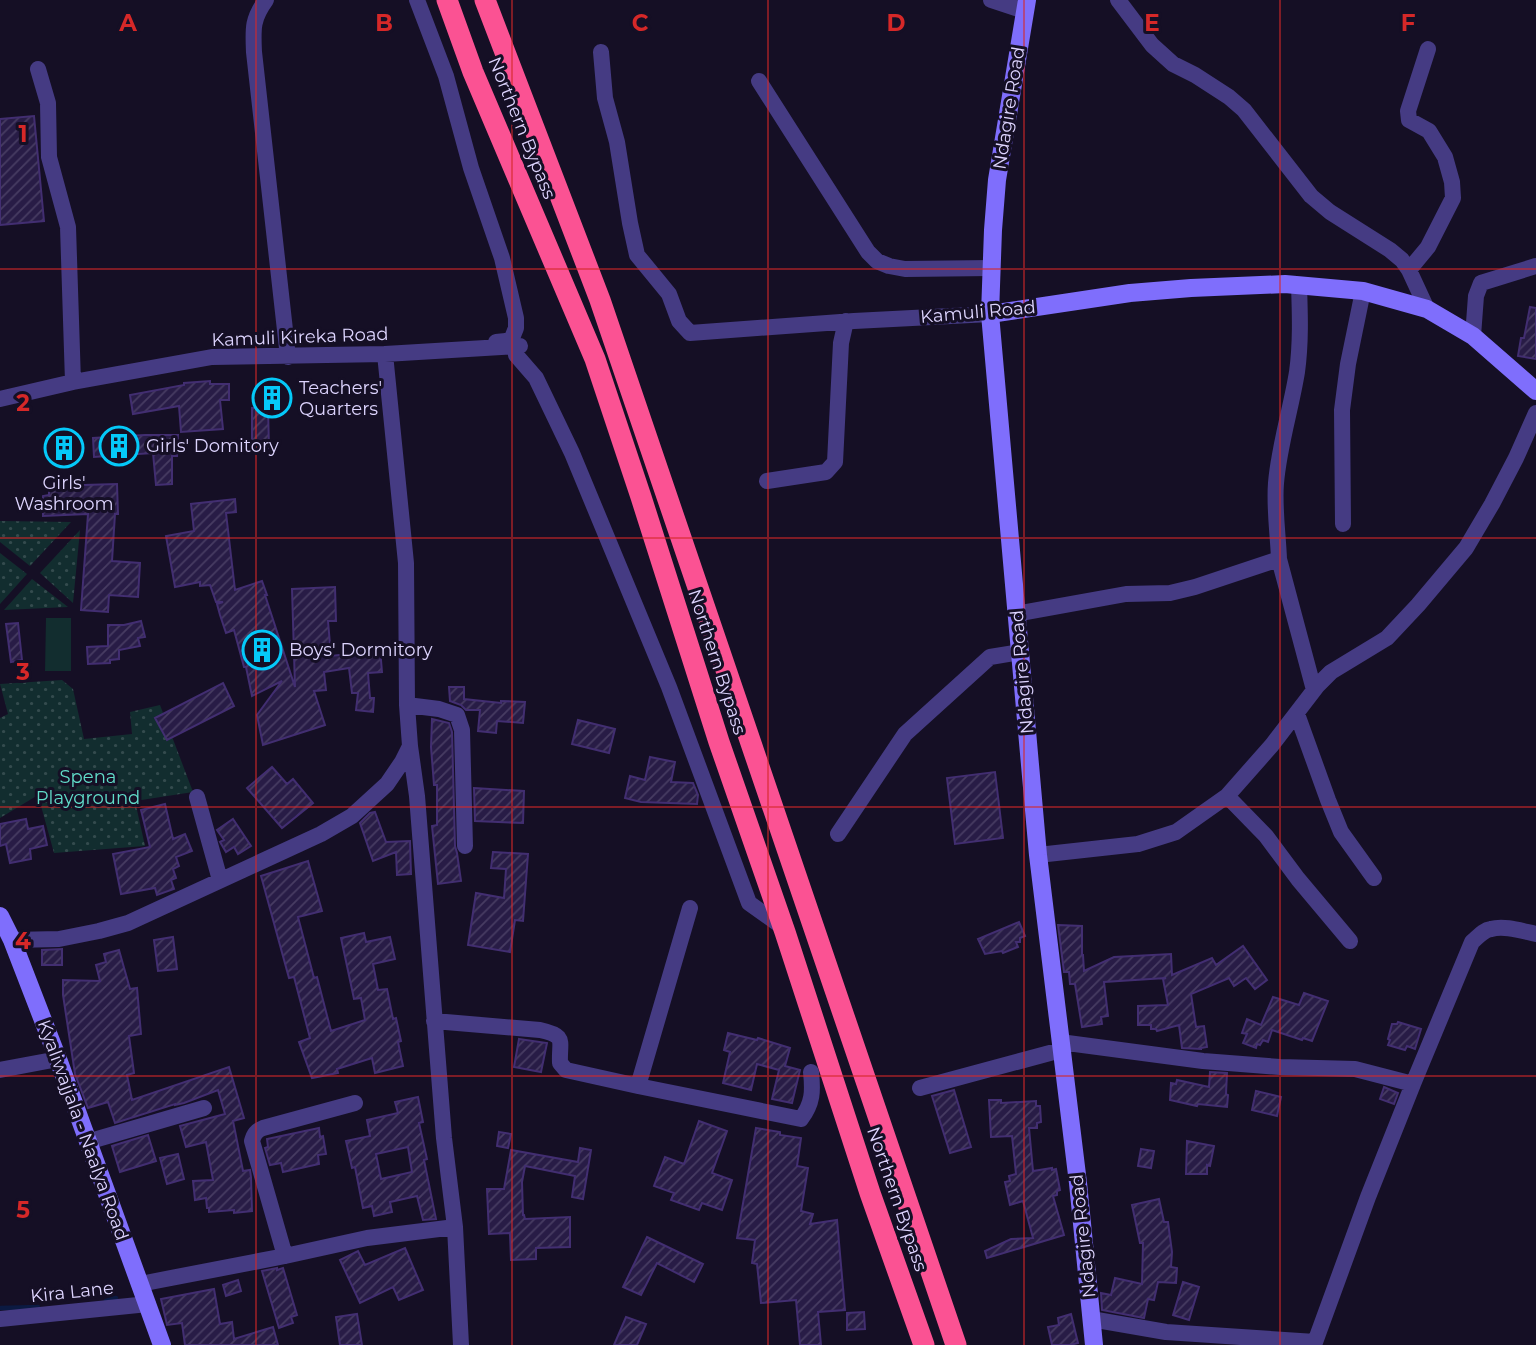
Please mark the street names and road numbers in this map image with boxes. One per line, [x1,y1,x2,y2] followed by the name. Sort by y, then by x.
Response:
[988,45,1030,171] street label: Ndagire Road
[483,54,561,202] street label: Northern Bypass
[919,296,1037,328] street label: Kamuli Road
[211,323,389,351] street label: Kamuli Kireka Road
[683,587,751,738] street label: Northern Bypass
[1006,609,1038,735] street label: Ndagire Road
[33,1017,133,1243] street label: Kyaliwajjala - Naalya Road
[862,1124,932,1274] street label: Northern Bypass
[1066,1173,1100,1299] street label: Ndagire Road
[29,1277,115,1307] street label: Kira Lane

